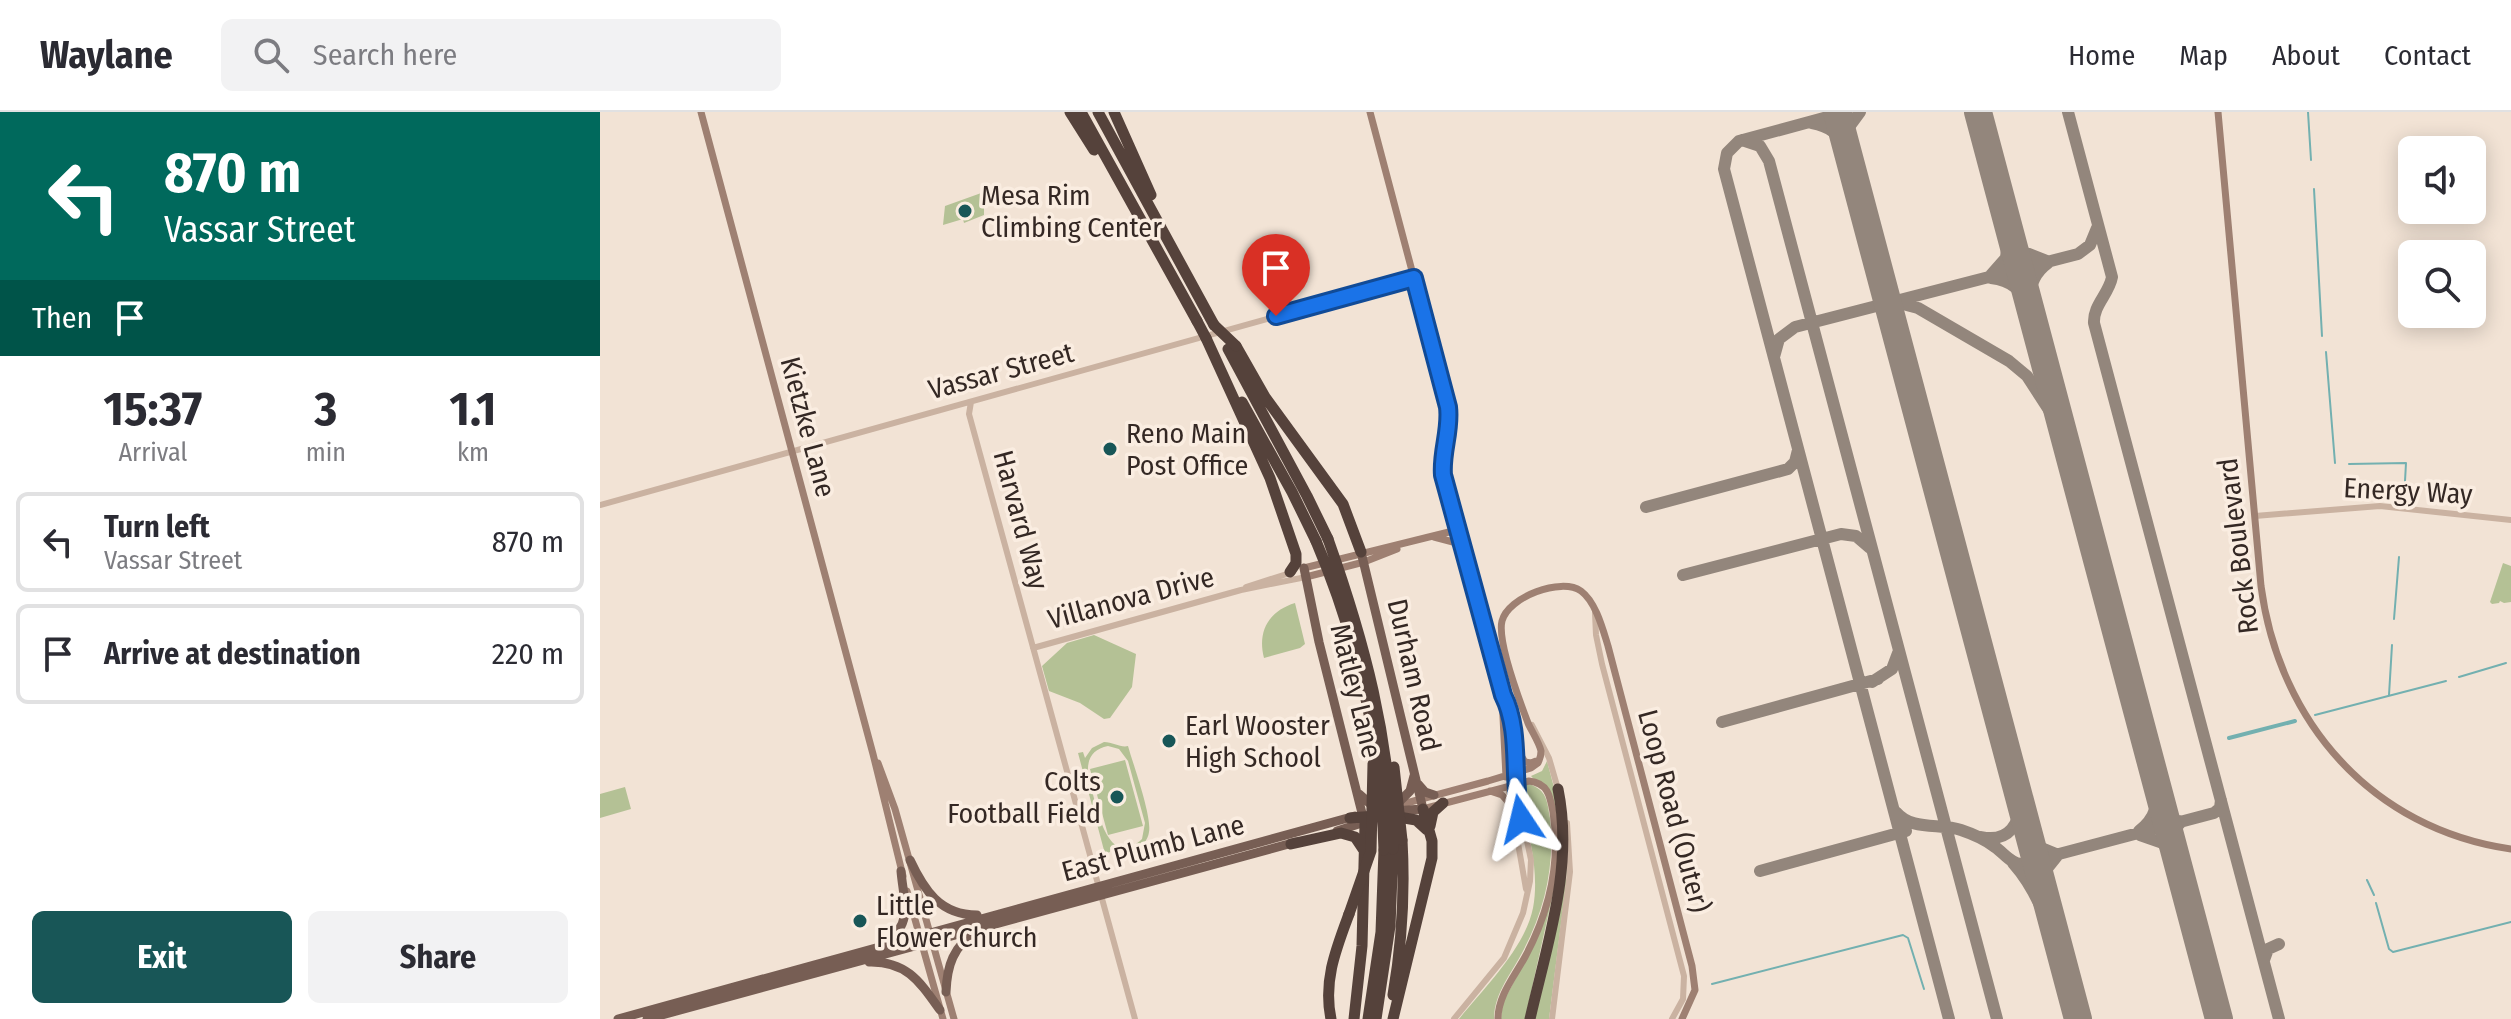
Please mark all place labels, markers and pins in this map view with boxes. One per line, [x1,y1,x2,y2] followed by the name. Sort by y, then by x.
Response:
[981,179,1162,244] place label: Mesa Rim Climbing Center
[956,202,974,220] marker: Mesa Rim Climbing Center
[1242,234,1310,316] pin
[1126,417,1248,482] place label: Reno Main Post Office
[1101,440,1119,458] marker: Reno Main Post Office
[1185,709,1330,774] place label: Earl Wooster High School
[1160,732,1178,750] marker: Earl Wooster High School
[947,765,1101,830] place label: Colts Football Field
[1108,788,1126,806] marker: Colts Football Field
[876,889,1038,954] place label: Little Flower Church
[851,912,869,930] marker: Little Flower Church

